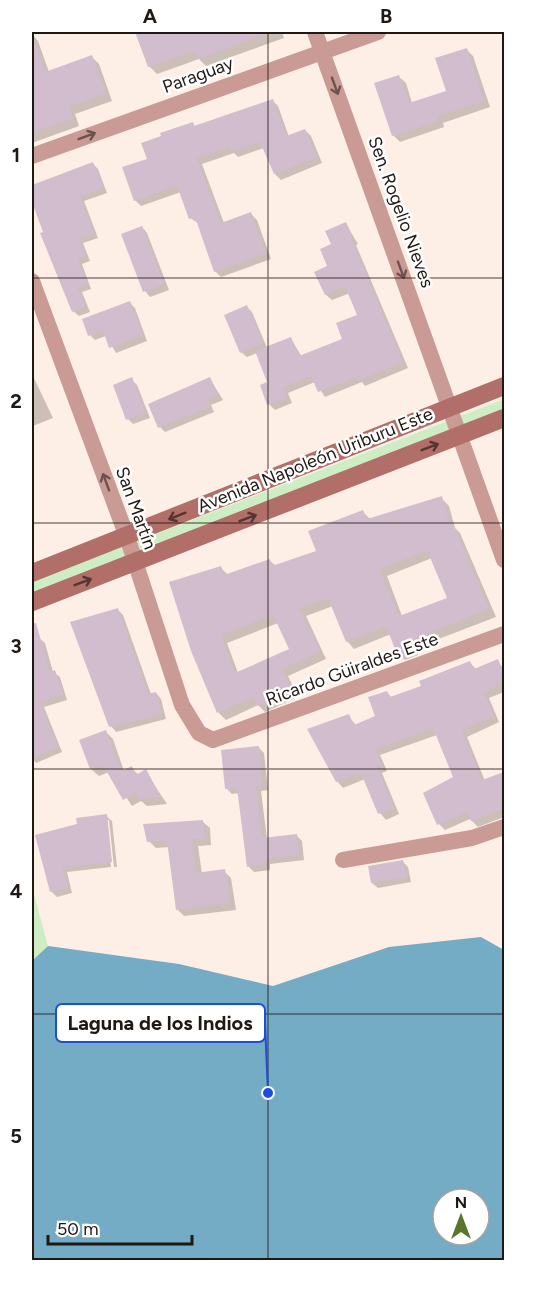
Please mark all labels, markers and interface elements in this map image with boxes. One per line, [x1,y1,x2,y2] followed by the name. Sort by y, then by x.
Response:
[143,4,158,28] text: A
[380,4,392,28] text: B
[160,52,237,98] street label: Paraguay
[330,77,341,95] one-way arrow
[77,129,95,140] one-way arrow
[363,133,439,291] street label: Sen. Rogelio Nieves
[12,143,20,167] text: 1
[396,260,407,279] one-way arrow
[10,389,22,413] text: 2
[194,403,436,517] street label: Avenida Napoleón Uriburu Este
[420,440,439,451] one-way arrow
[111,464,161,552] street label: San Martín
[100,473,111,492] one-way arrow
[168,511,187,522] one-way arrow
[238,511,257,522] one-way arrow
[73,576,92,587] one-way arrow
[263,628,441,710] street label: Ricardo Güiraldes Este
[10,634,22,658] text: 3
[10,879,23,903] text: 4
[56,1004,265,1042] callout: Laguna de los Indios
[67,1011,253,1035] text: Laguna de los Indios
[10,1124,22,1148] text: 5
[431,1187,491,1247] north arrow
[455,1193,467,1212] text: N
[48,1208,192,1246] scale bar
[57,1218,99,1240] text: 50 m

